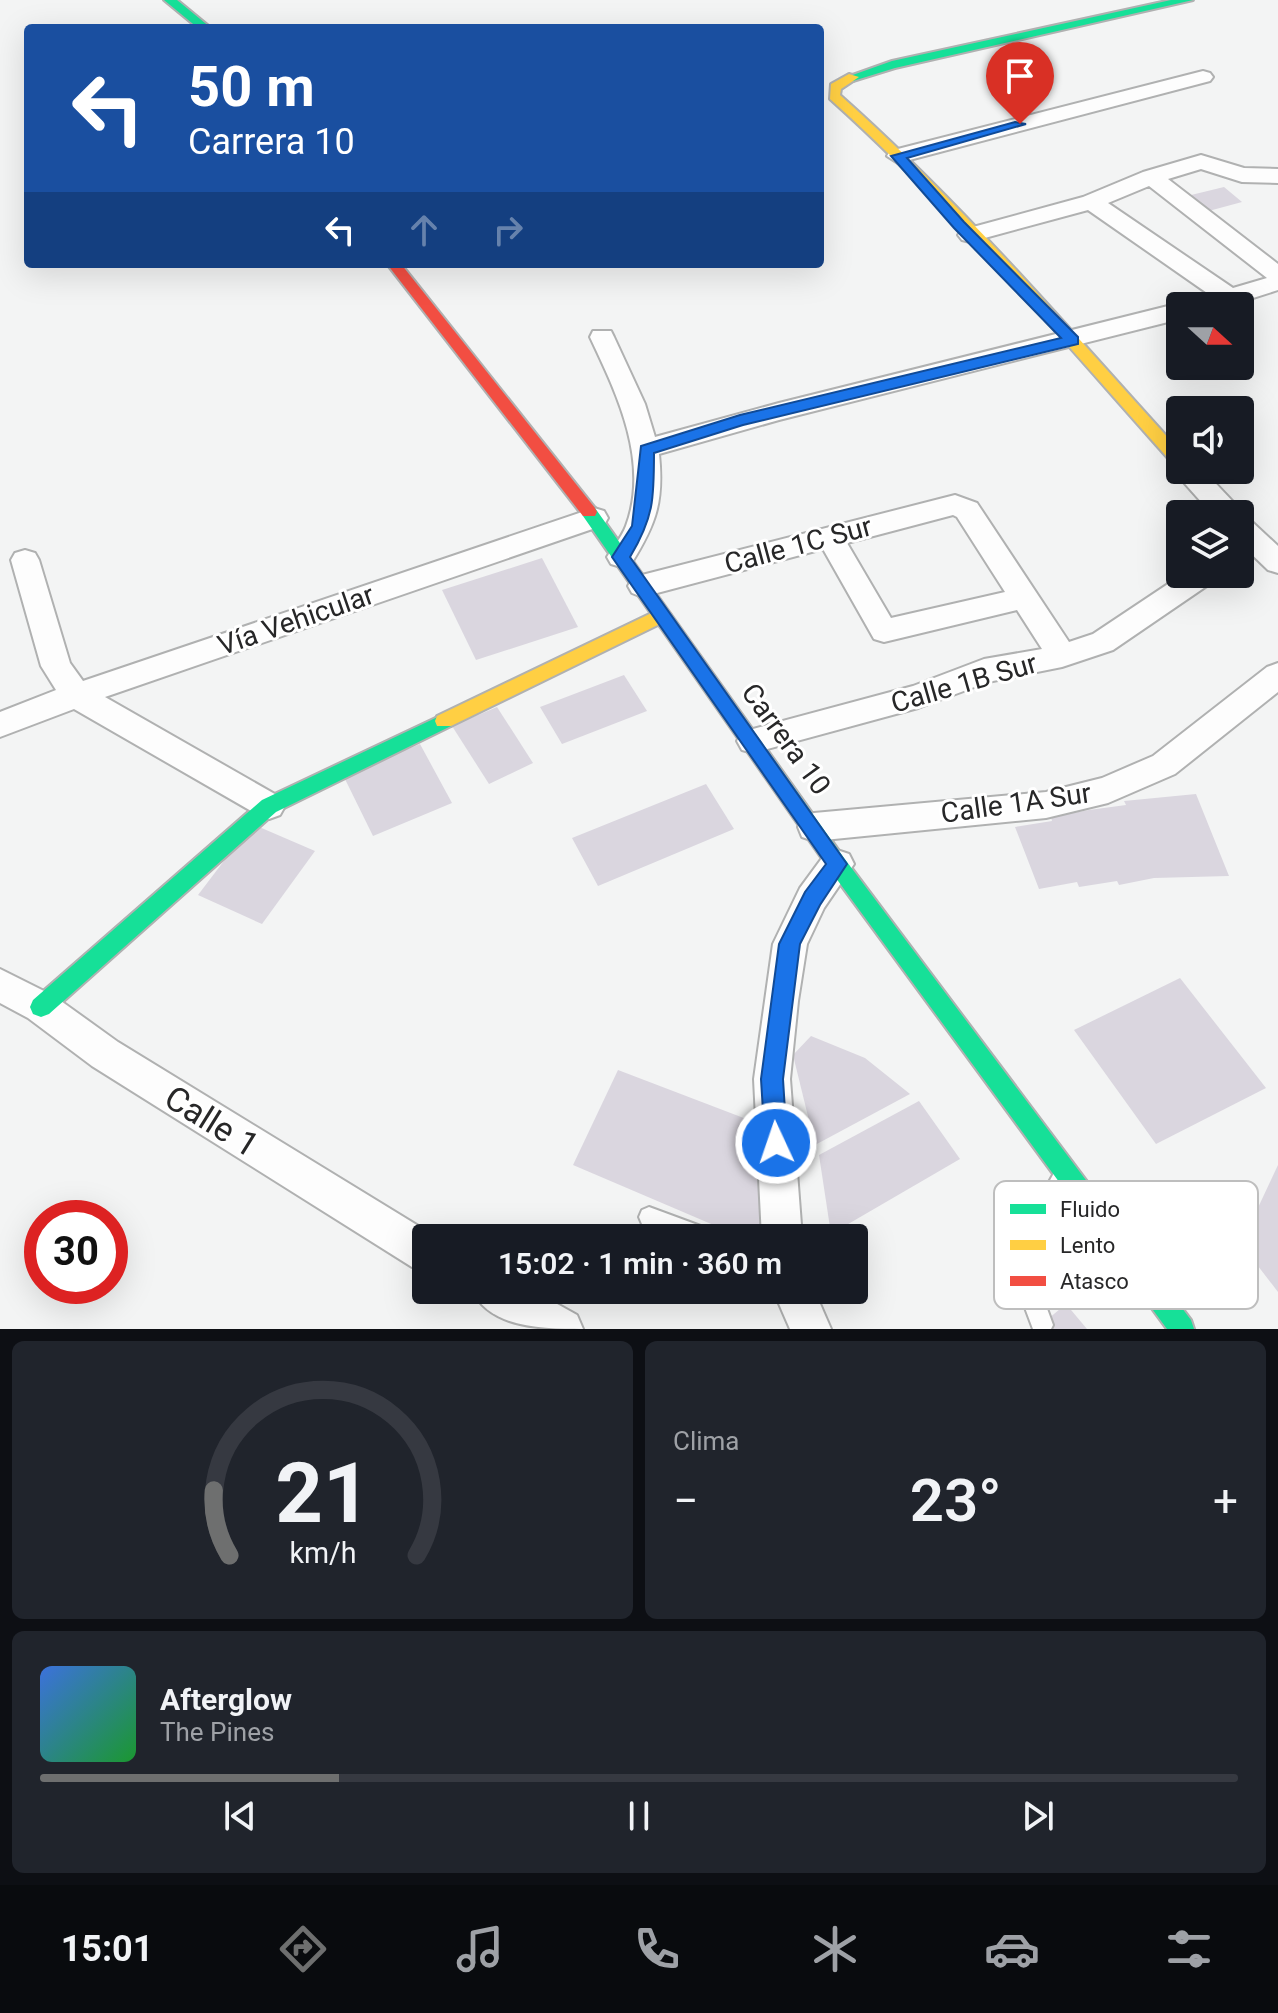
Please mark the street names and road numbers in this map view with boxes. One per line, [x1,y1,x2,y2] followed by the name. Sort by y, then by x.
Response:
[721,509,876,581] street label: Calle 1C Sur
[214,578,379,662] street label: Vía Vehicular
[887,646,1041,720] street label: Calle 1B Sur
[735,677,837,801] street label: Carrera 10
[939,776,1094,830] street label: Calle 1A Sur
[158,1077,266,1165] street label: Calle 1

